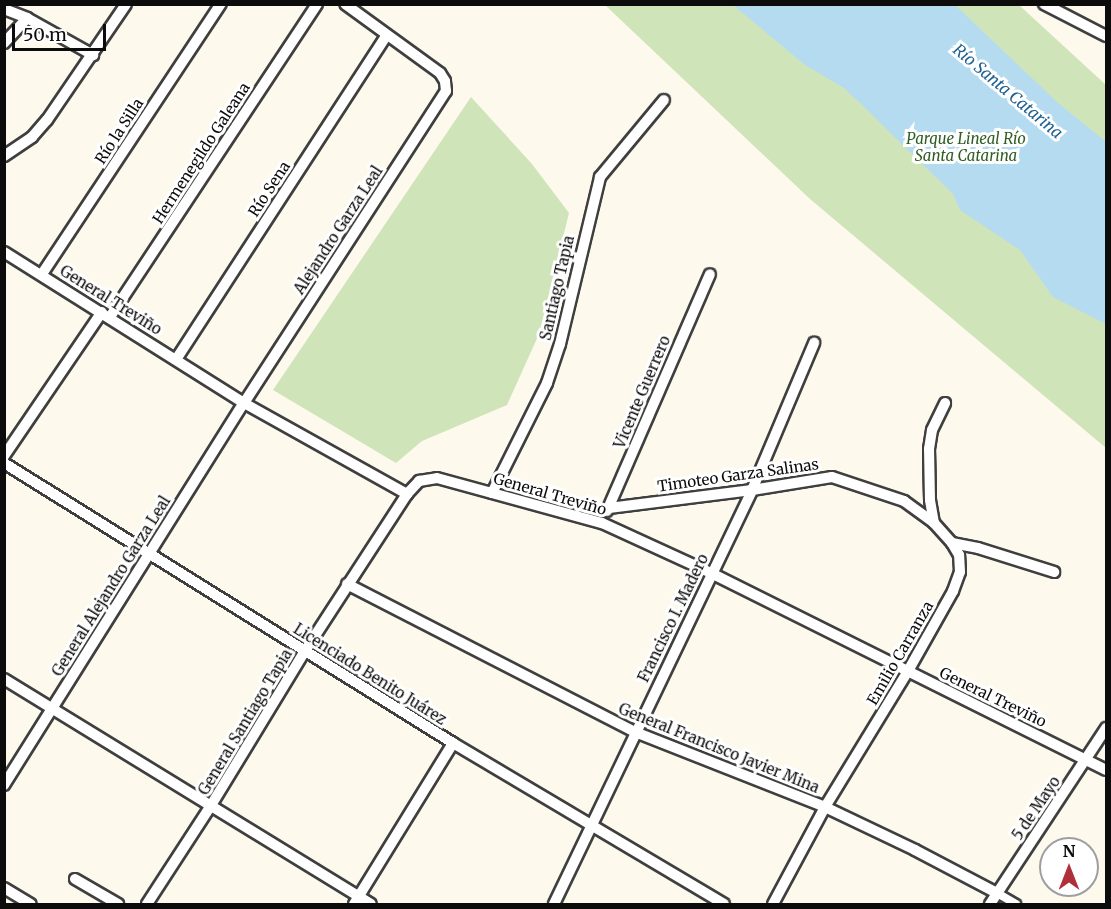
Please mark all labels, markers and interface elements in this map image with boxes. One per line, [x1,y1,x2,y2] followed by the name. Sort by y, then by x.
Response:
[15,12,110,50] scale bar
[23,23,67,46] text: 50 m
[949,40,1067,142] water label: Río Santa Catarina
[149,79,253,227] street label: Hermenegildo Galeana
[91,95,147,167] street label: Río la Silla
[906,129,1026,164] park label: Parque Lineal Río Santa Catarina
[244,158,294,220] street label: Río Sena
[290,163,386,297] street label: Alejandro Garza Leal
[536,234,578,342] street label: Santiago Tapia
[57,261,165,339] street label: General Treviño
[610,333,674,451] street label: Vicente Guerrero
[656,455,820,495] street label: Timoteo Garza Salinas
[491,469,609,519] street label: General Treviño
[48,493,174,679] street label: General Alejandro Garza Leal
[634,551,712,685] street label: Francisco I. Madero
[863,598,937,708] street label: Emilio Carranza
[290,620,450,728] street label: Licenciado Benito Juárez
[194,646,296,798] street label: General Santiago Tapia
[937,663,1049,731] street label: General Treviño
[616,699,822,797] street label: General Francisco Javier Mina
[1008,773,1064,843] street label: 5 de Mayo
[1039,837,1099,897] north arrow
[1063,841,1075,861] text: N

